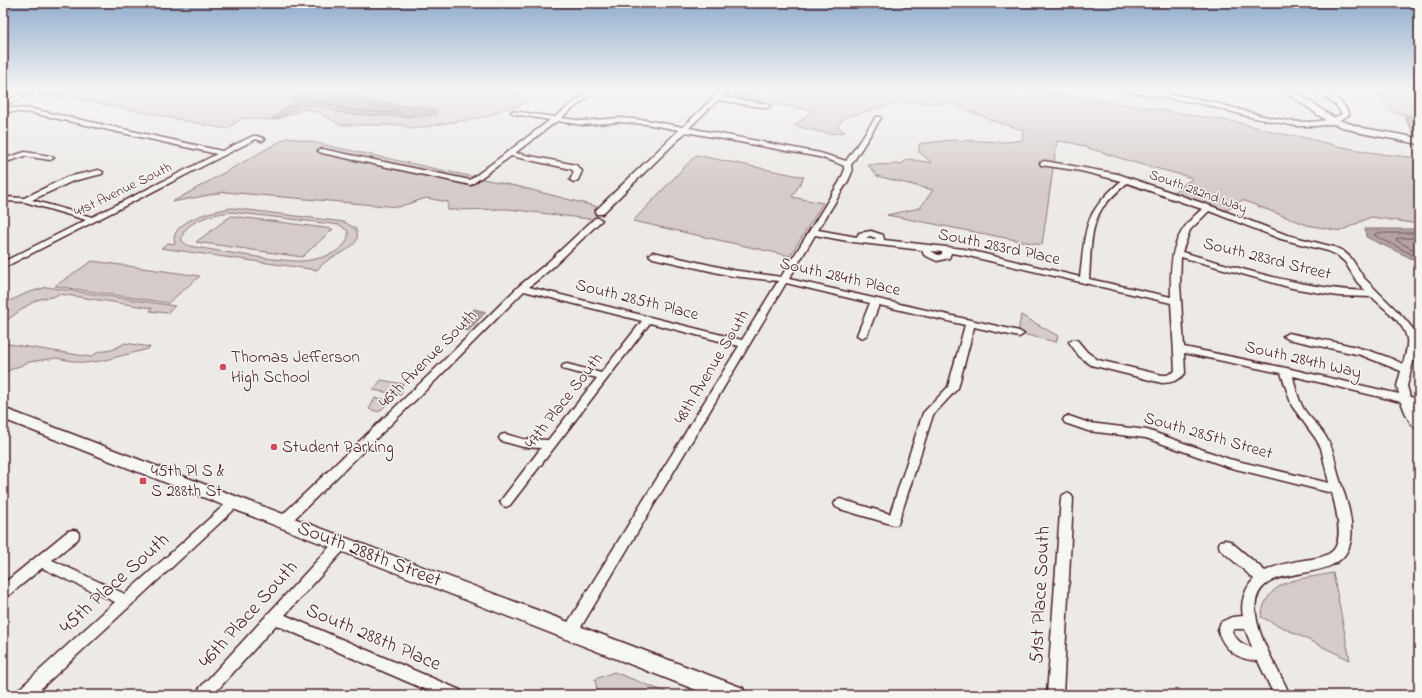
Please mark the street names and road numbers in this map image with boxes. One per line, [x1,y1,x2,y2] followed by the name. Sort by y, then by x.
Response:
[71,157,175,223] street label: 41st Avenue South
[1146,165,1250,220] street label: South 282nd Way
[936,222,1063,272] street label: South 283rd Place
[1200,231,1334,287] street label: South 283rd Street
[777,251,903,303] street label: South 284th Place
[573,273,702,327] street label: South 285th Place
[373,304,483,414] street label: 46th Avenue South
[668,305,756,429] street label: 48th Avenue South
[1242,334,1364,387] street label: South 284th Way
[519,348,609,454] street label: 47th Place South
[1141,406,1276,466] street label: South 285th Street
[293,514,446,596] street label: South 288th Street
[1023,525,1059,665] street label: 51st Place South
[54,527,176,641] street label: 45th Place South
[193,555,305,675] street label: 46th Place South
[301,596,445,680] street label: South 288th Place

